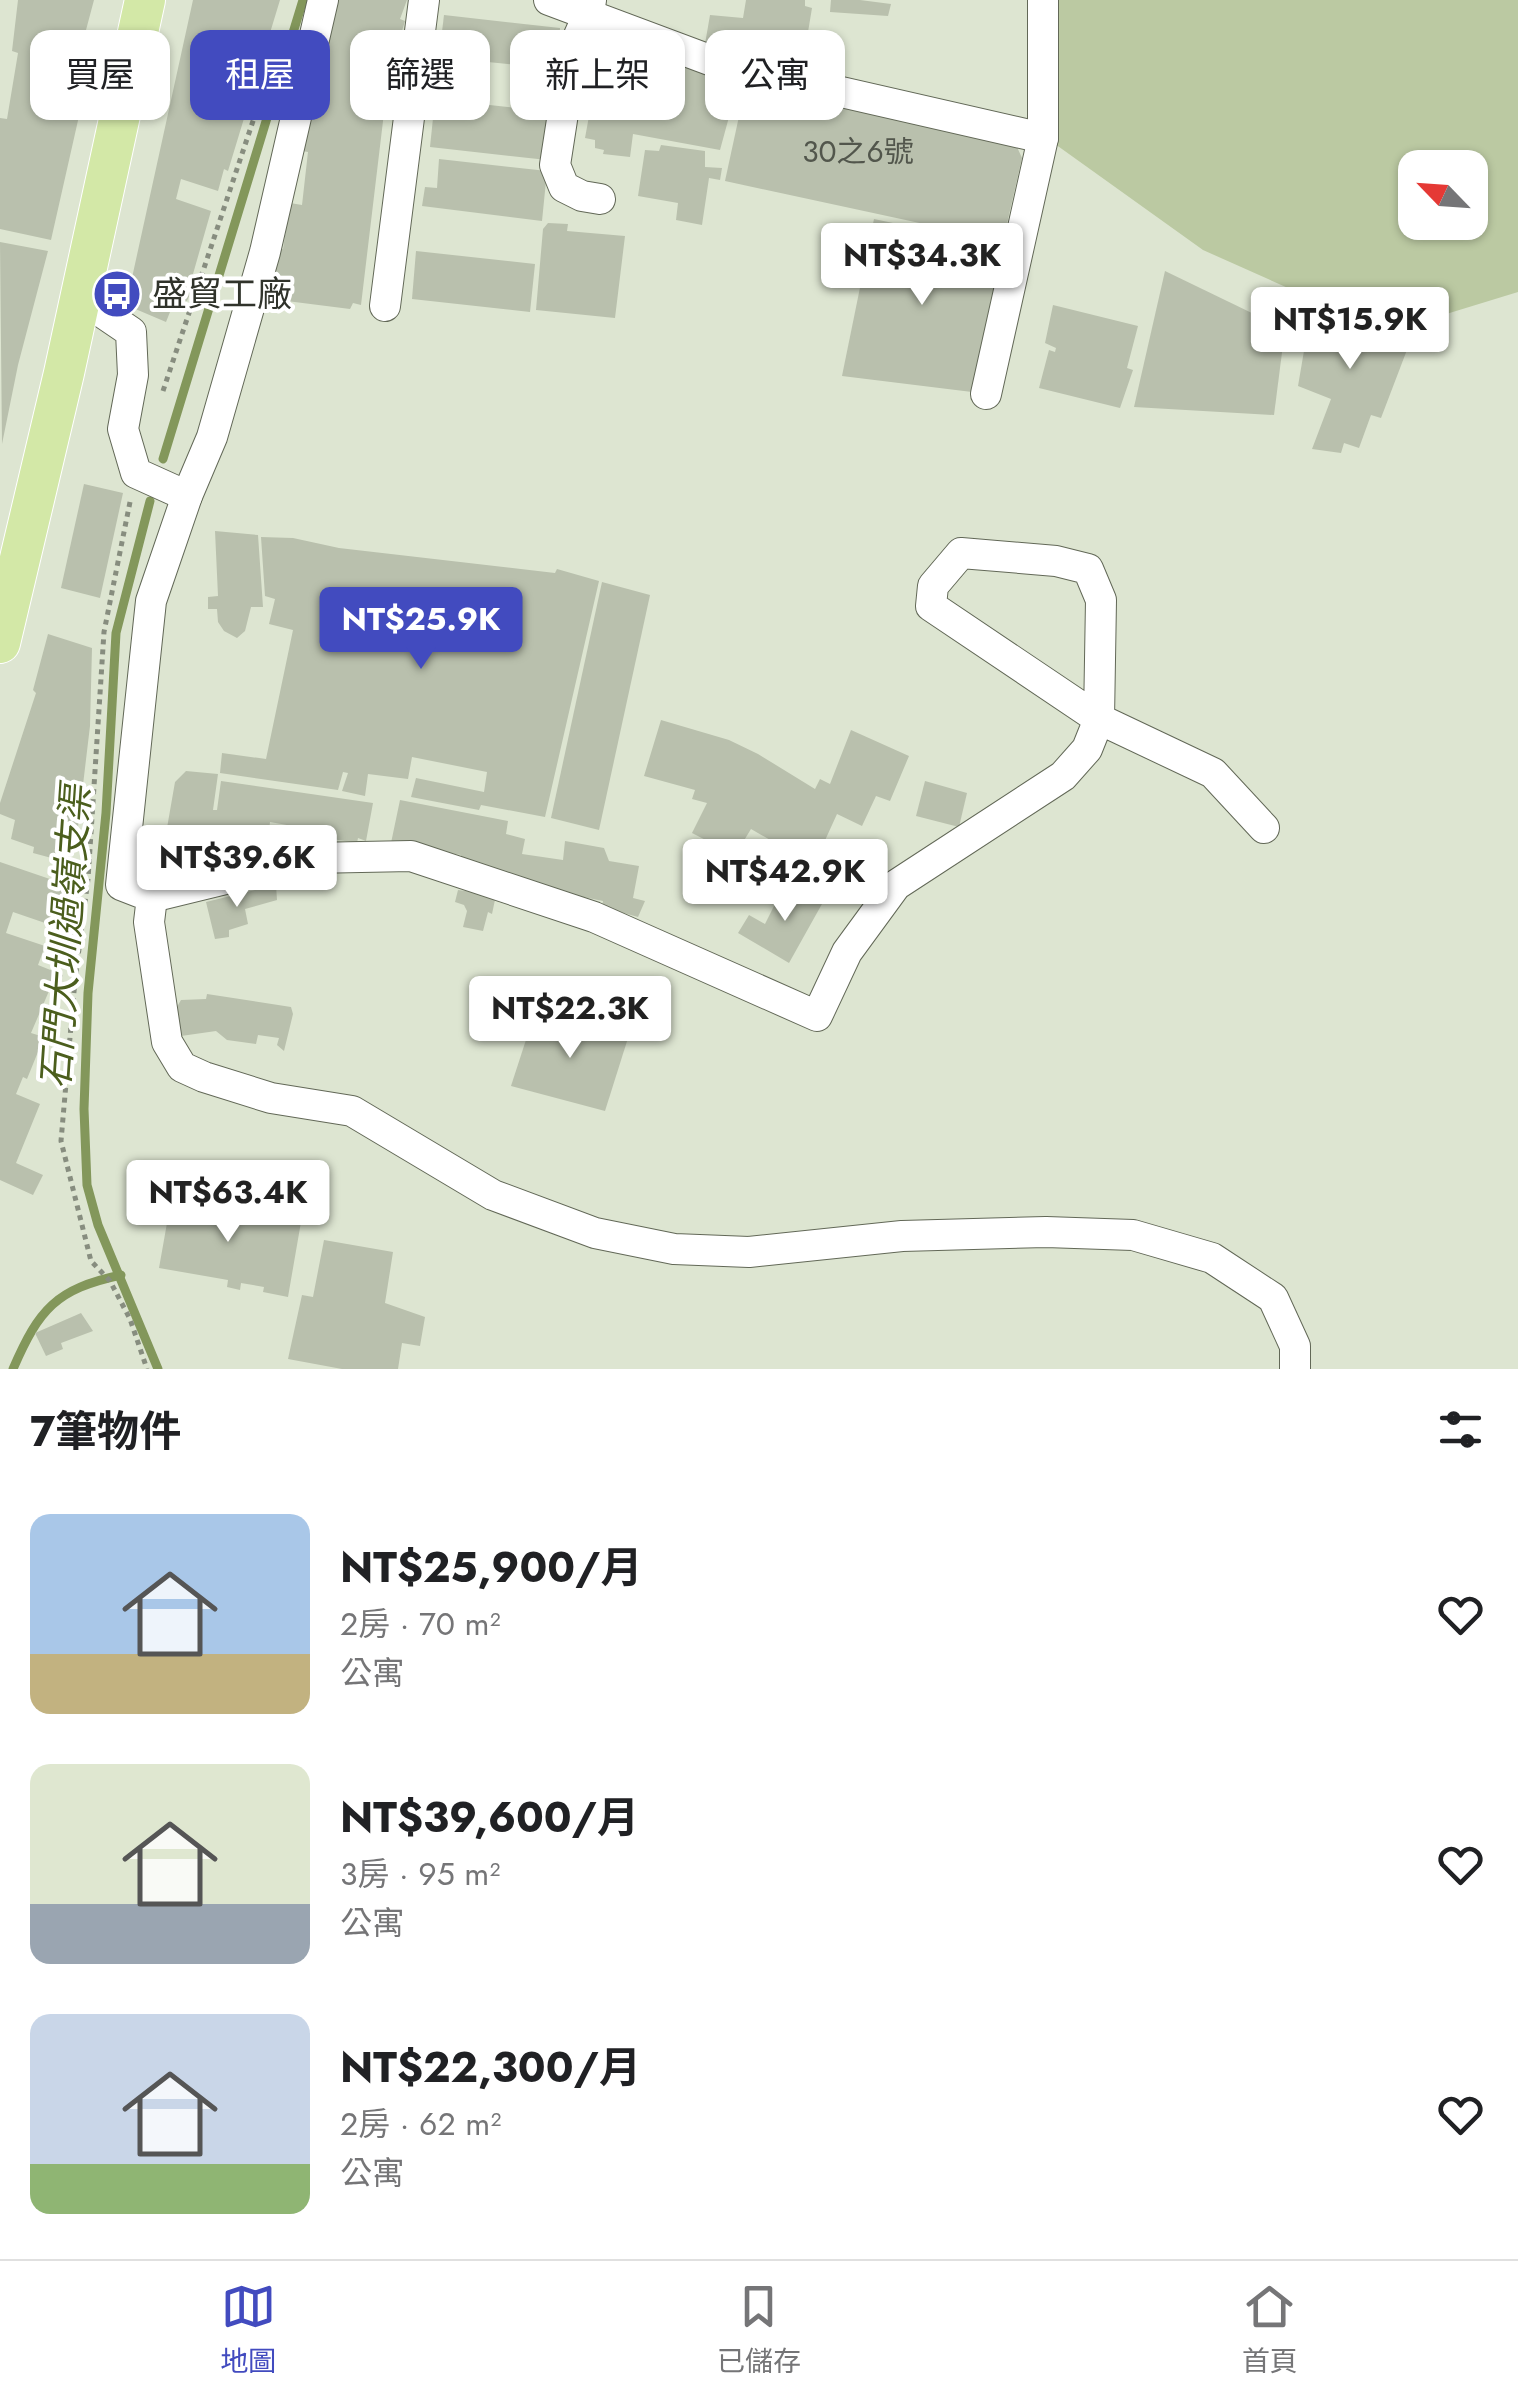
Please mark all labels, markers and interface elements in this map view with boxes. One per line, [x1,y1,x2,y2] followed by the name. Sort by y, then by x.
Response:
[30,30,170,120] chip: 買屋
[190,30,330,120] chip: 租屋
[350,30,490,120] chip: 篩選
[510,30,685,120] chip: 新上架
[705,30,845,120] chip: 公寓
[802,130,914,173] house number: 30之6號
[1398,150,1488,240] north arrow
[1398,150,1488,240] map controls
[819,223,1025,308] pin: NT$34.3K
[843,232,1001,278] text: NT$34.3K
[91,268,143,320] bus stop icon: 盛貿工廠
[152,269,292,319] place label: 盛貿工廠
[1247,287,1453,372] pin: NT$15.9K
[1273,296,1427,342] text: NT$15.9K
[318,587,524,672] pin: NT$25.9K
[342,596,500,642] text: NT$25.9K
[27,778,104,1091] water label: 石門大圳過嶺支渠
[134,825,340,910] pin: NT$39.6K
[159,834,315,880] text: NT$39.6K
[682,839,888,924] pin: NT$42.9K
[705,848,865,894] text: NT$42.9K
[467,976,673,1061] pin: NT$22.3K
[491,985,649,1031] text: NT$22.3K
[125,1160,331,1245] pin: NT$63.4K
[148,1169,308,1215] text: NT$63.4K
[30,1401,181,1462] text: 7筆物件
[1433,1402,1488,1457] icon: filters
[340,1537,643,1598] text: NT$25,900/月
[110,1554,230,1674] icon: home
[1433,1587,1488,1642] icon: heart
[340,1601,501,1647] text: 2房 · 70 m²
[340,1650,404,1696] text: 公寓
[340,1787,639,1848] text: NT$39,600/月
[110,1804,230,1924] icon: home
[1433,1837,1488,1892] icon: heart
[340,1851,500,1897] text: 3房 · 95 m²
[340,1900,404,1946] text: 公寓
[340,2037,641,2098] text: NT$22,300/月
[110,2054,230,2174] icon: home
[1433,2087,1488,2142] icon: heart
[340,2101,501,2147] text: 2房 · 62 m²
[340,2150,404,2196] text: 公寓
[220,2279,276,2382] tab: 地圖
[717,2279,801,2382] tab: 已儲存
[1242,2279,1298,2382] tab: 首頁

